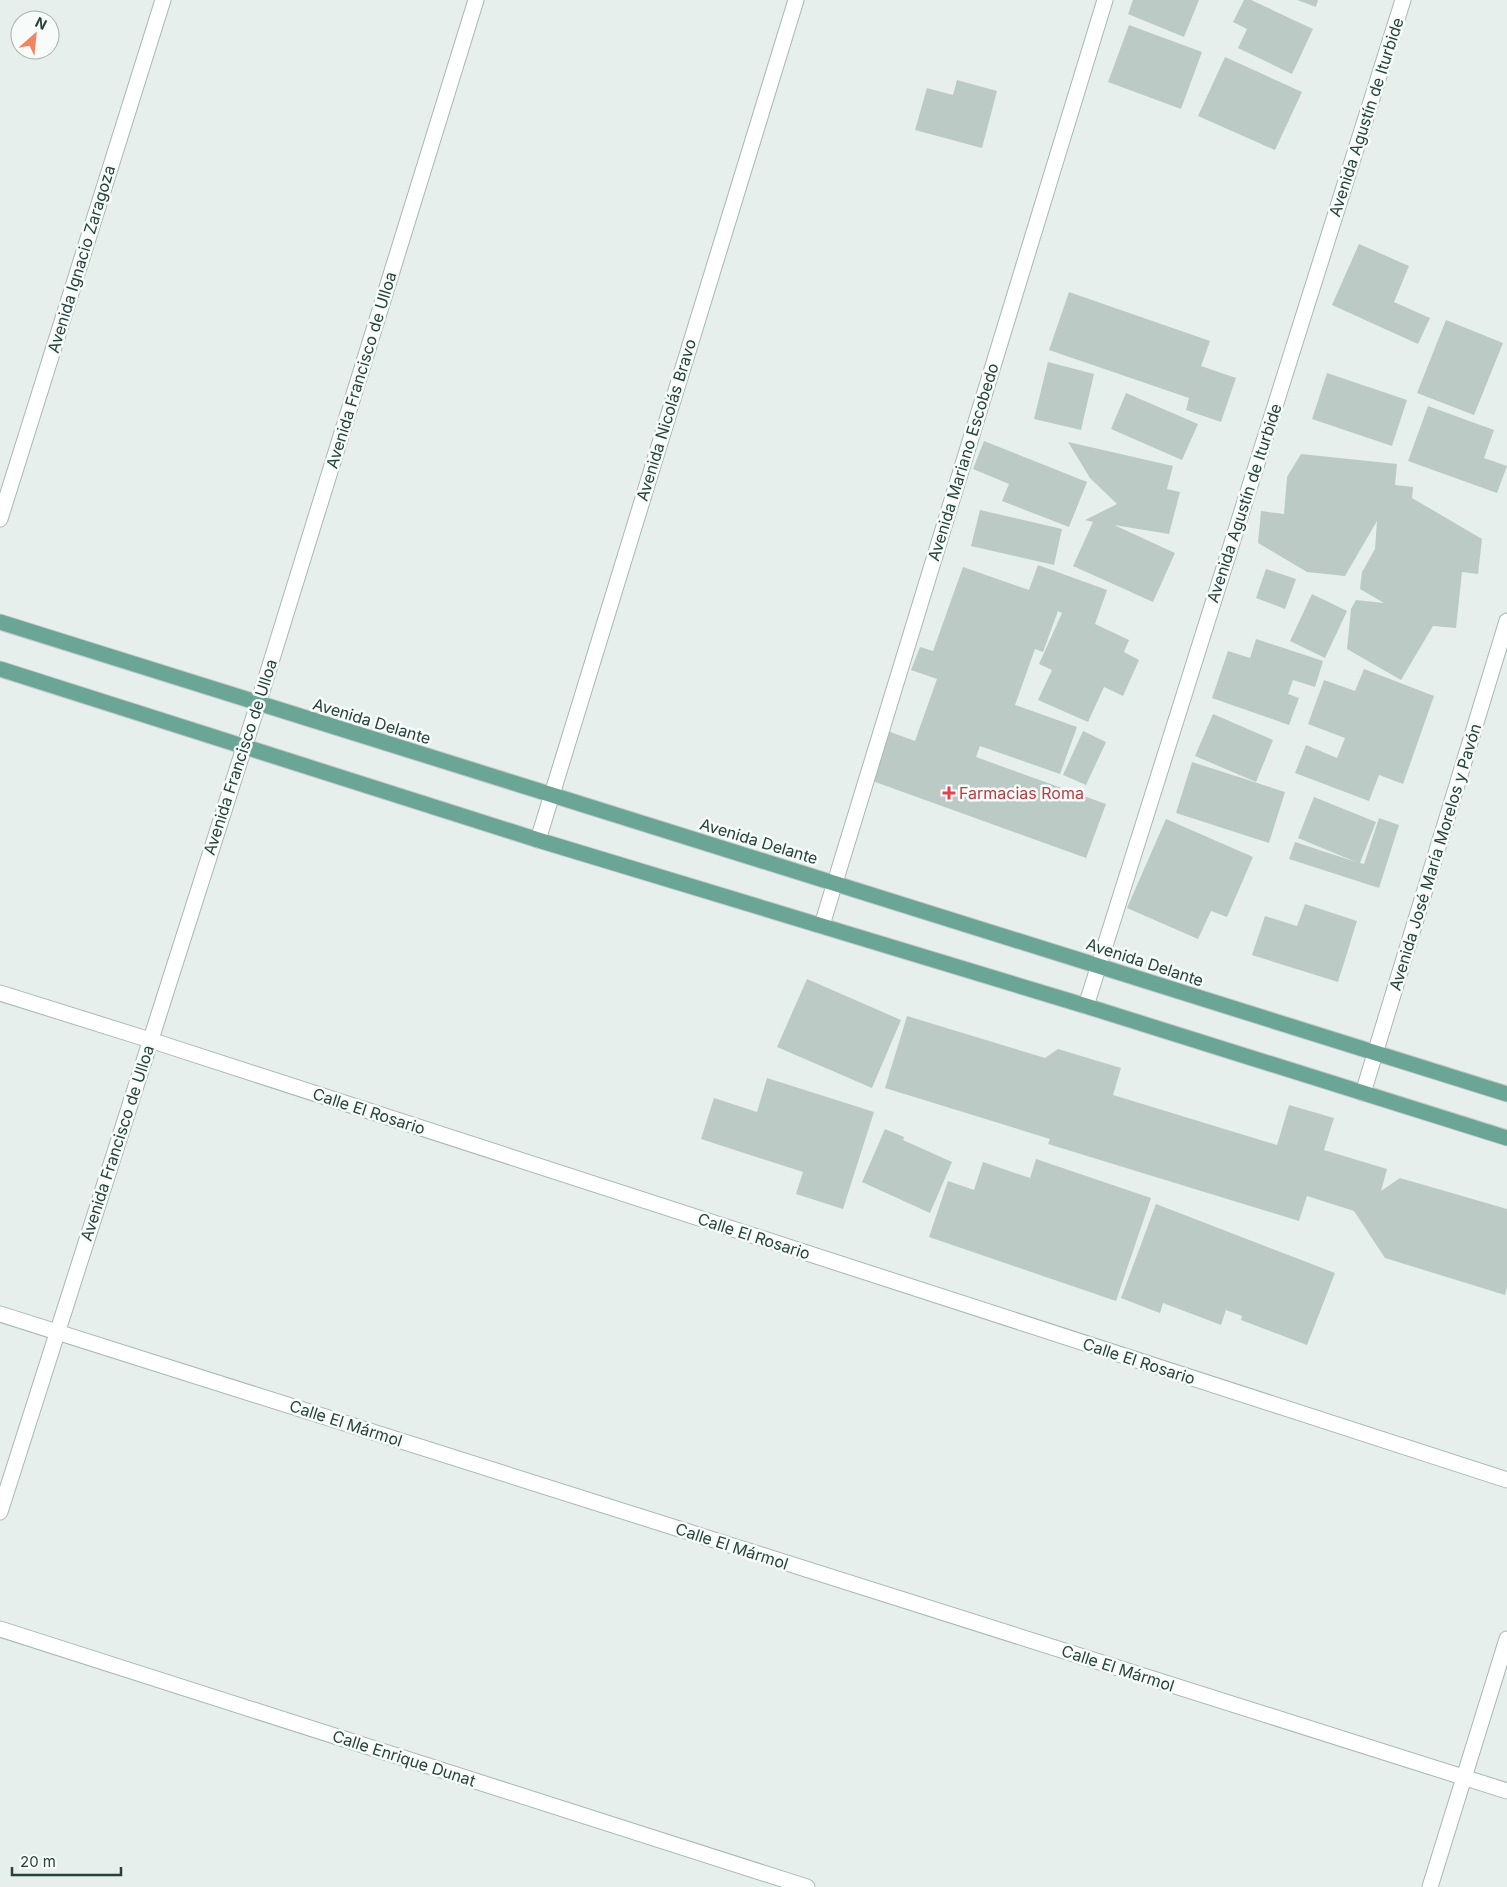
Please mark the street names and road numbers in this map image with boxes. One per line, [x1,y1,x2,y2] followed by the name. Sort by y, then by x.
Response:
[1324,15,1408,219] street label: Avenida Agustín de Iturbide
[43,163,119,355] street label: Avenida Ignacio Zaragoza
[322,269,400,471] street label: Avenida Francisco de Ulloa
[632,336,700,504] street label: Avenida Nicolás Bravo
[923,361,1003,563] street label: Avenida Mariano Escobedo
[1202,401,1286,605] street label: Avenida Agustín de Iturbide
[199,657,281,857] street label: Avenida Francisco de Ulloa
[311,694,433,748] street label: Avenida Delante
[1385,721,1485,993] street label: Avenida José María Morelos y Pavón
[698,814,820,868] street label: Avenida Delante
[1084,934,1206,990] street label: Avenida Delante
[76,1043,158,1243] street label: Avenida Francisco de Ulloa
[310,1083,428,1139] street label: Calle El Rosario
[695,1208,813,1264] street label: Calle El Rosario
[1080,1333,1198,1389] street label: Calle El Rosario
[287,1395,405,1451] street label: Calle El Mármol
[673,1518,791,1574] street label: Calle El Mármol
[1059,1640,1177,1696] street label: Calle El Mármol
[330,1725,478,1791] street label: Calle Enrique Dunat

